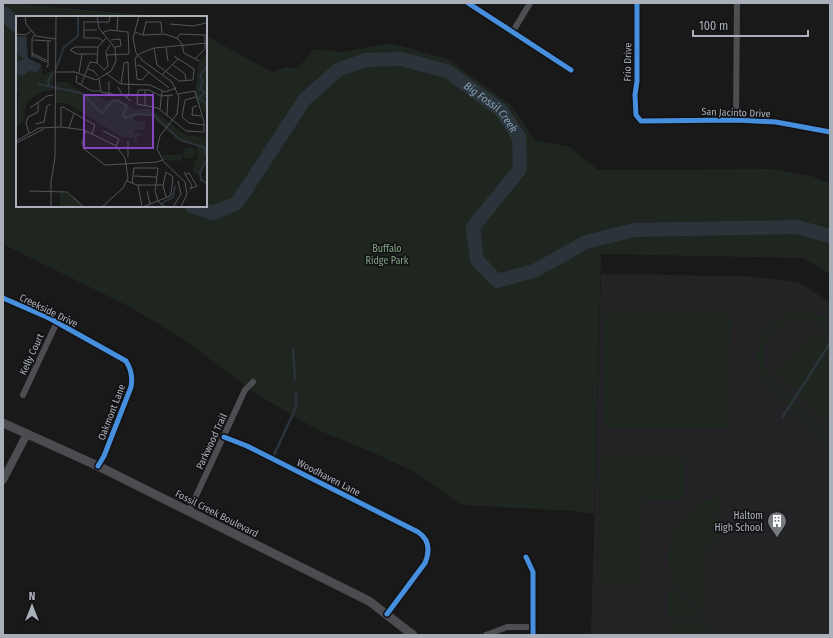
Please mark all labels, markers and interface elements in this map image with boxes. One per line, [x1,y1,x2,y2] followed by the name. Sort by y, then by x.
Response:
[693,12,808,38] scale bar
[16,16,207,207] inset map
[699,19,728,33] text: 100 m
[622,42,634,82] street label: Frio Drive
[461,79,520,136] water label: Big Fossil Creek
[701,106,771,120] street label: San Jacinto Drive
[366,243,409,267] park label: Buffalo Ridge Park
[18,292,80,330] street label: Creekside Drive
[17,331,47,377] street label: Kelly Court
[96,383,128,442] street label: Oakmont Lane
[194,411,230,471] street label: Parkwood Trail
[295,457,362,499] street label: Woodhaven Lane
[173,488,260,540] street label: Fossil Creek Boulevard
[714,510,763,534] place label: Haltom High School
[766,510,788,538] building icon: Haltom High School
[12,586,52,626] north arrow
[29,590,35,603] text: N

